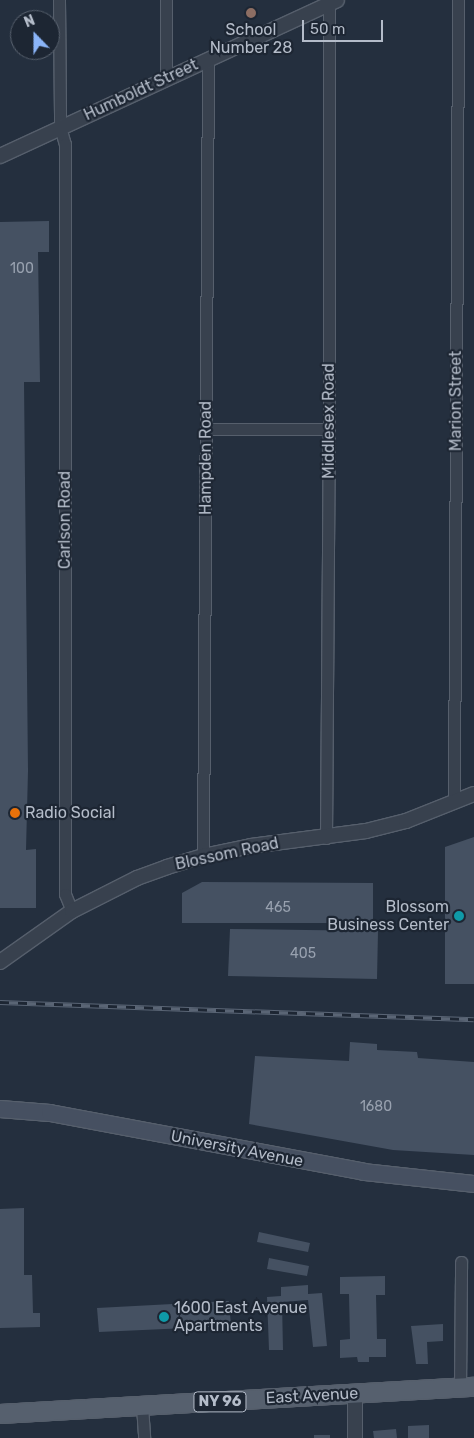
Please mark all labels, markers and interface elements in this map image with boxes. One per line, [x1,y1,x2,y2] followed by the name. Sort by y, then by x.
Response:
[245,7,257,19] marker: School Number 28
[10,10,60,60] north arrow
[304,10,385,42] scale bar
[22,12,37,31] text: N
[209,20,293,58] place label: School Number 28
[310,20,345,38] text: 50 m
[81,55,201,125] street label: Humboldt Street
[10,261,34,277] house number: 100
[446,351,466,451] street label: Marion Street
[319,363,339,479] street label: Middlesex Road
[196,401,216,515] street label: Hampden Road
[55,471,75,569] street label: Carlson Road
[25,803,115,823] place label: Radio Social
[9,807,21,819] marker: Radio Social
[173,834,281,874] street label: Blossom Road
[327,897,449,935] place label: Blossom Business Center
[265,900,291,916] house number: 465
[453,910,465,922] marker: Blossom Business Center
[290,946,316,962] house number: 405
[360,1099,392,1115] house number: 1680
[169,1127,305,1171] street label: University Avenue
[174,1298,308,1336] place label: 1600 East Avenue Apartments
[158,1311,170,1323] marker: 1600 East Avenue Apartments
[265,1384,359,1408] street label: East Avenue
[192,1390,248,1414] road number: NY 96

